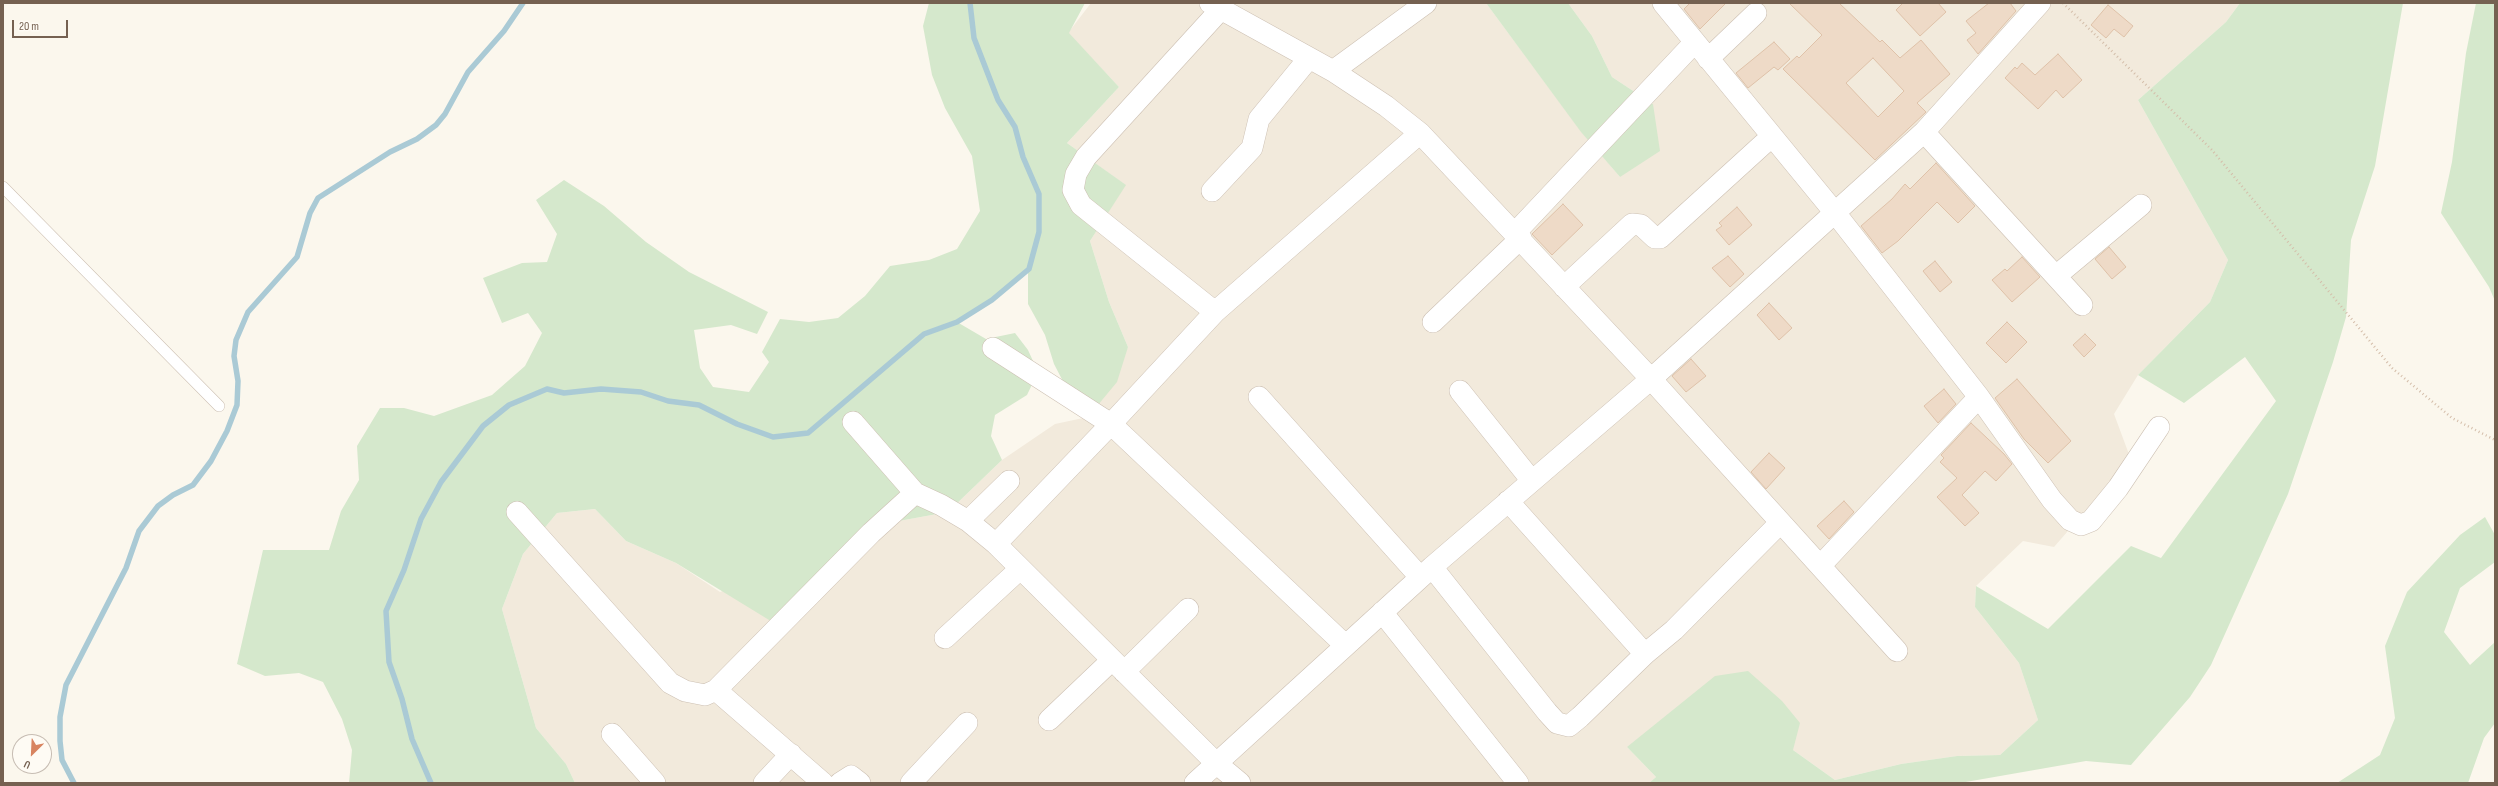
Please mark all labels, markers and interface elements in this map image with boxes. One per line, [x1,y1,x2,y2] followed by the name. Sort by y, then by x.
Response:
[14,12,70,38] scale bar
[19,19,39,34] text: 20 m
[12,734,52,774] north arrow
[22,757,33,772] text: U

